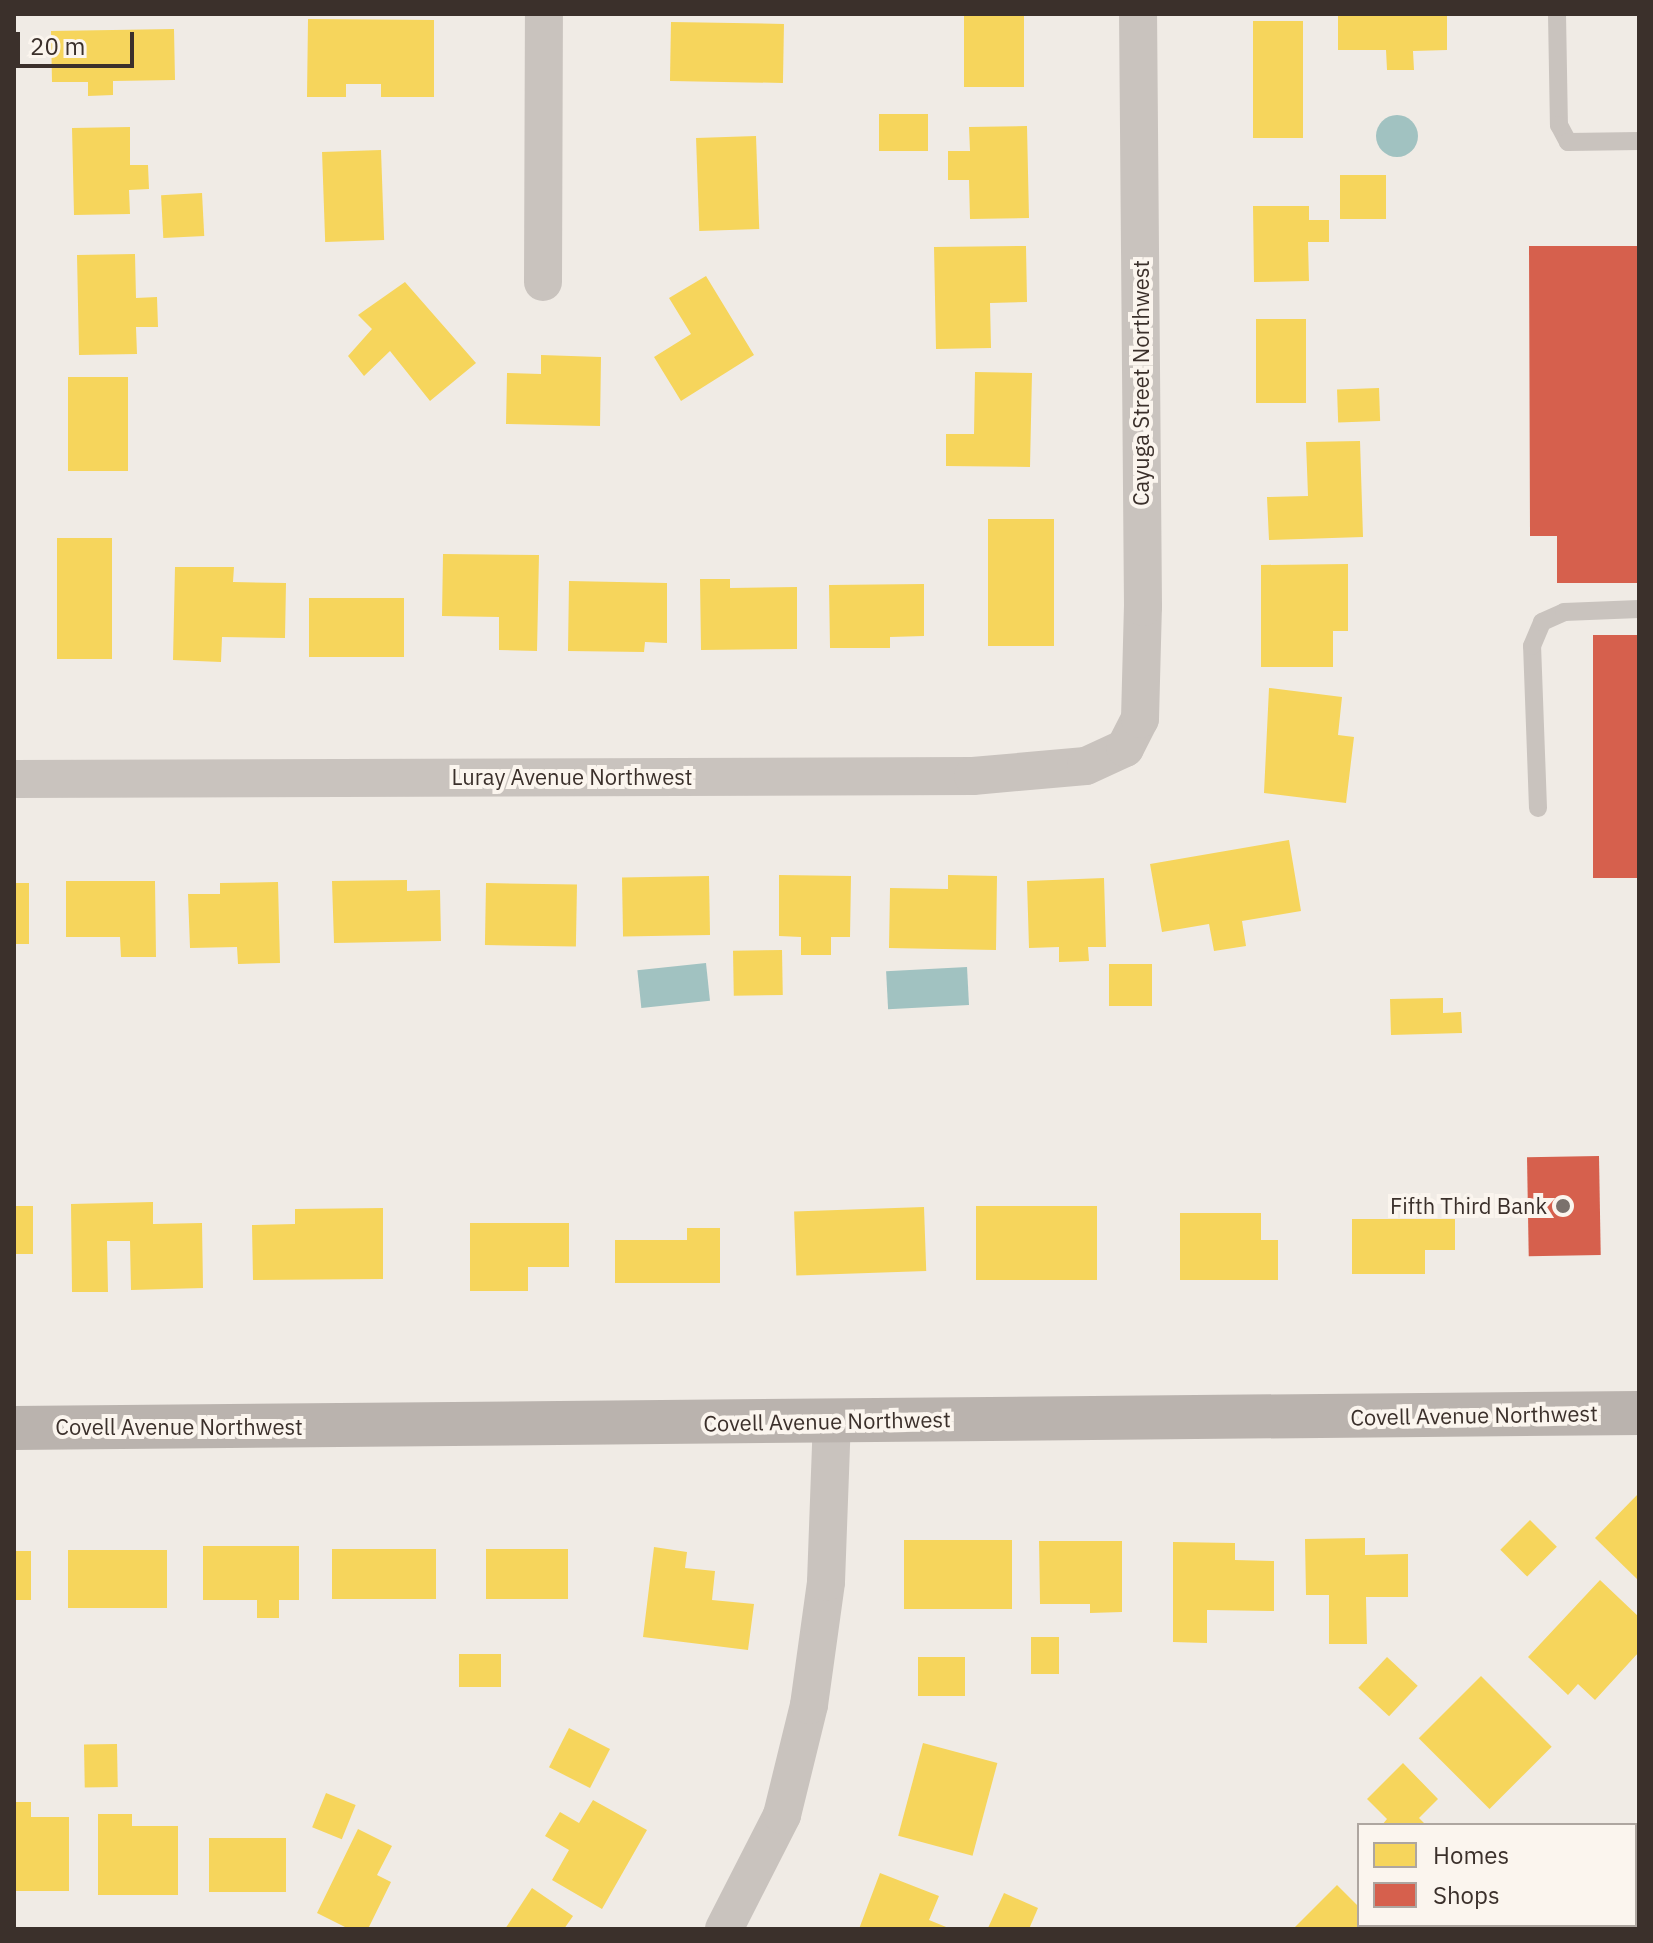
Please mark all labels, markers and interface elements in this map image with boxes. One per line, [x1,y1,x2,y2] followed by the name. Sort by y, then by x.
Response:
[20,16,138,66] scale bar
[30,30,85,62] text: 20 m
[1128,260,1154,506] street label: Cayuga Street Northwest
[451,764,693,790] street label: Luray Avenue Northwest
[1390,1193,1547,1219] place label: Fifth Third Bank
[1554,1197,1572,1215] marker: Fifth Third Bank
[1350,1400,1598,1430] street label: Covell Avenue Northwest
[703,1406,951,1436] street label: Covell Avenue Northwest
[55,1414,303,1440] street label: Covell Avenue Northwest
[1357,1823,1637,1927] legend
[1433,1839,1509,1871] text: Homes
[1433,1879,1500,1911] text: Shops

